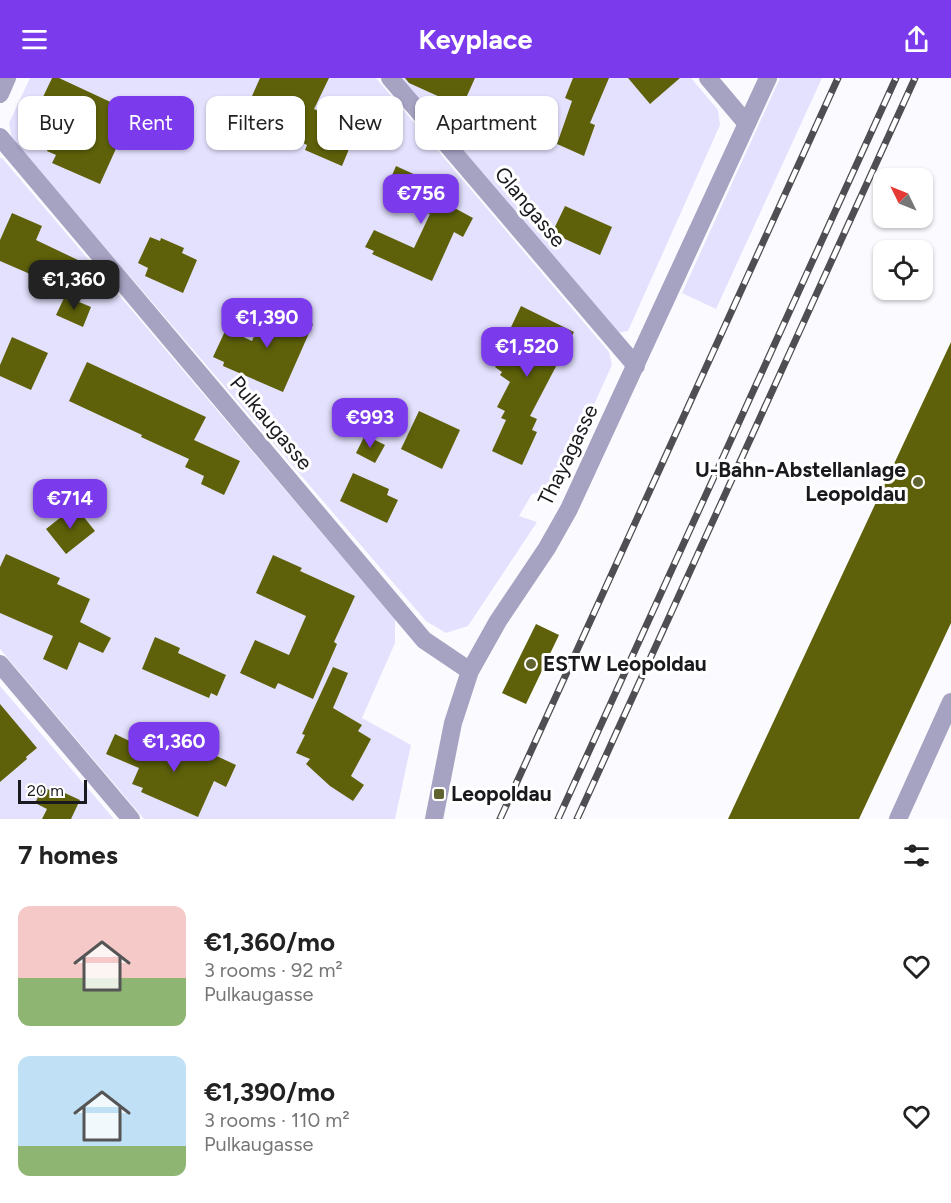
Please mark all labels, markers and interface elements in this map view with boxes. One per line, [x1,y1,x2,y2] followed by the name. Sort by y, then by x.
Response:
[18,23,51,56] icon: menu
[418,23,533,56] text: Keyplace
[900,23,933,56] icon: share
[18,96,96,150] chip: Buy
[108,96,194,150] chip: Rent
[206,96,305,150] chip: Filters
[317,96,403,150] chip: New
[415,96,558,150] chip: Apartment
[490,161,571,252] street label: Glangasse
[873,168,933,228] north arrow
[873,168,933,300] map controls
[385,174,457,225] pin: €756
[397,181,445,205] text: €756
[873,240,933,300] button: locate
[25,260,123,311] pin: €1,360
[42,267,106,291] text: €1,360
[218,298,316,349] pin: €1,390
[235,305,299,329] text: €1,390
[478,327,576,378] pin: €1,520
[495,334,559,358] text: €1,520
[225,371,318,475] street label: Pulkaugasse
[334,398,406,449] pin: €993
[532,400,603,509] street label: Thayagasse
[346,405,394,429] text: €993
[695,457,906,506] place label: U-Bahn-Abstellanlage Leopoldau
[911,475,925,489] marker: U-Bahn-Abstellanlage Leopoldau
[34,479,106,530] pin: €714
[47,486,93,510] text: €714
[543,651,707,676] place label: ESTW Leopoldau
[524,657,538,671] marker: ESTW Leopoldau
[125,722,223,773] pin: €1,360
[142,729,206,753] text: €1,360
[18,777,87,804] scale bar
[27,781,64,800] text: 20 m
[451,781,552,806] place label: Leopoldau
[432,787,446,801] marker: Leopoldau
[18,839,118,871] text: 7 homes
[900,839,933,872] icon: filters
[204,926,335,958] text: €1,360/mo
[66,930,138,1002] icon: home
[900,950,933,983] icon: heart
[204,958,343,982] text: 3 rooms · 92 m²
[204,982,313,1006] text: Pulkaugasse
[204,1076,335,1108] text: €1,390/mo
[66,1080,138,1152] icon: home
[900,1100,933,1133] icon: heart
[204,1108,350,1132] text: 3 rooms · 110 m²
[204,1132,313,1156] text: Pulkaugasse

